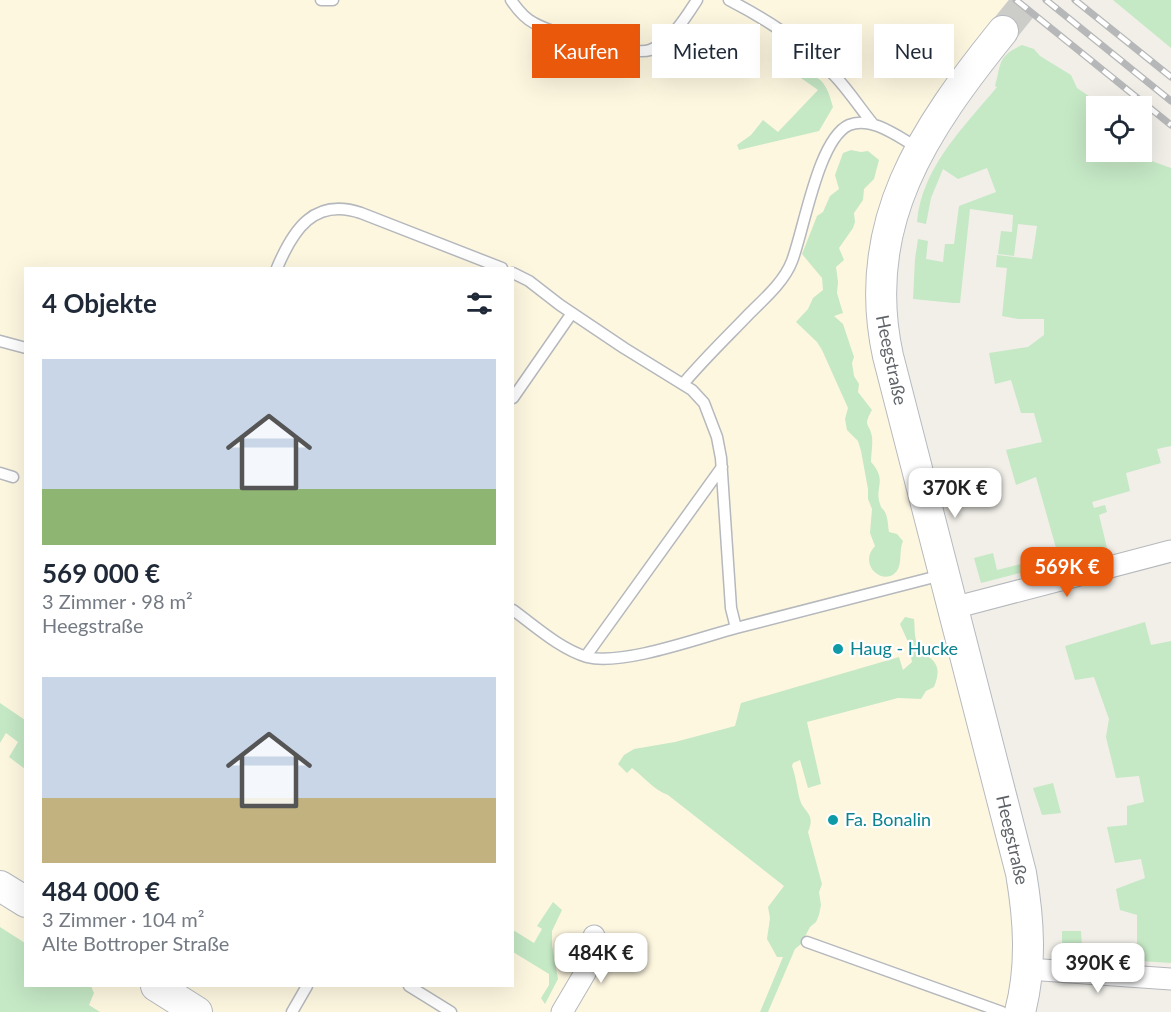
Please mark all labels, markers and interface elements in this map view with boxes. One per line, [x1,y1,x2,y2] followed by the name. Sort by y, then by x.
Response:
[532,24,640,78] chip: Kaufen
[652,24,760,78] chip: Mieten
[772,24,862,78] chip: Filter
[874,24,954,78] chip: Neu
[1086,96,1152,162] map controls
[1086,96,1152,162] button: locate
[42,287,157,319] text: 4 Objekte
[463,287,496,320] icon: filters
[872,313,912,407] street label: Heegstraße
[215,398,323,506] icon: home
[906,468,1004,519] pin: 370K €
[923,475,987,499] text: 370K €
[1018,547,1116,598] pin: 569K €
[1035,554,1099,578] text: 569K €
[42,557,160,589] text: 569 000 €
[42,589,193,613] text: 3 Zimmer · 98 m²
[42,613,144,637] text: Heegstraße
[850,637,958,659] place label: Haug - Hucke
[831,642,845,656] marker: Haug - Hucke
[215,716,323,824] icon: home
[992,793,1034,887] street label: Heegstraße
[845,808,931,830] place label: Fa. Bonalin
[826,813,840,827] marker: Fa. Bonalin
[42,875,160,907] text: 484 000 €
[42,907,204,931] text: 3 Zimmer · 104 m²
[42,931,229,955] text: Alte Bottroper Straße
[552,933,650,984] pin: 484K €
[569,940,633,964] text: 484K €
[1049,943,1147,994] pin: 390K €
[1066,950,1130,974] text: 390K €

